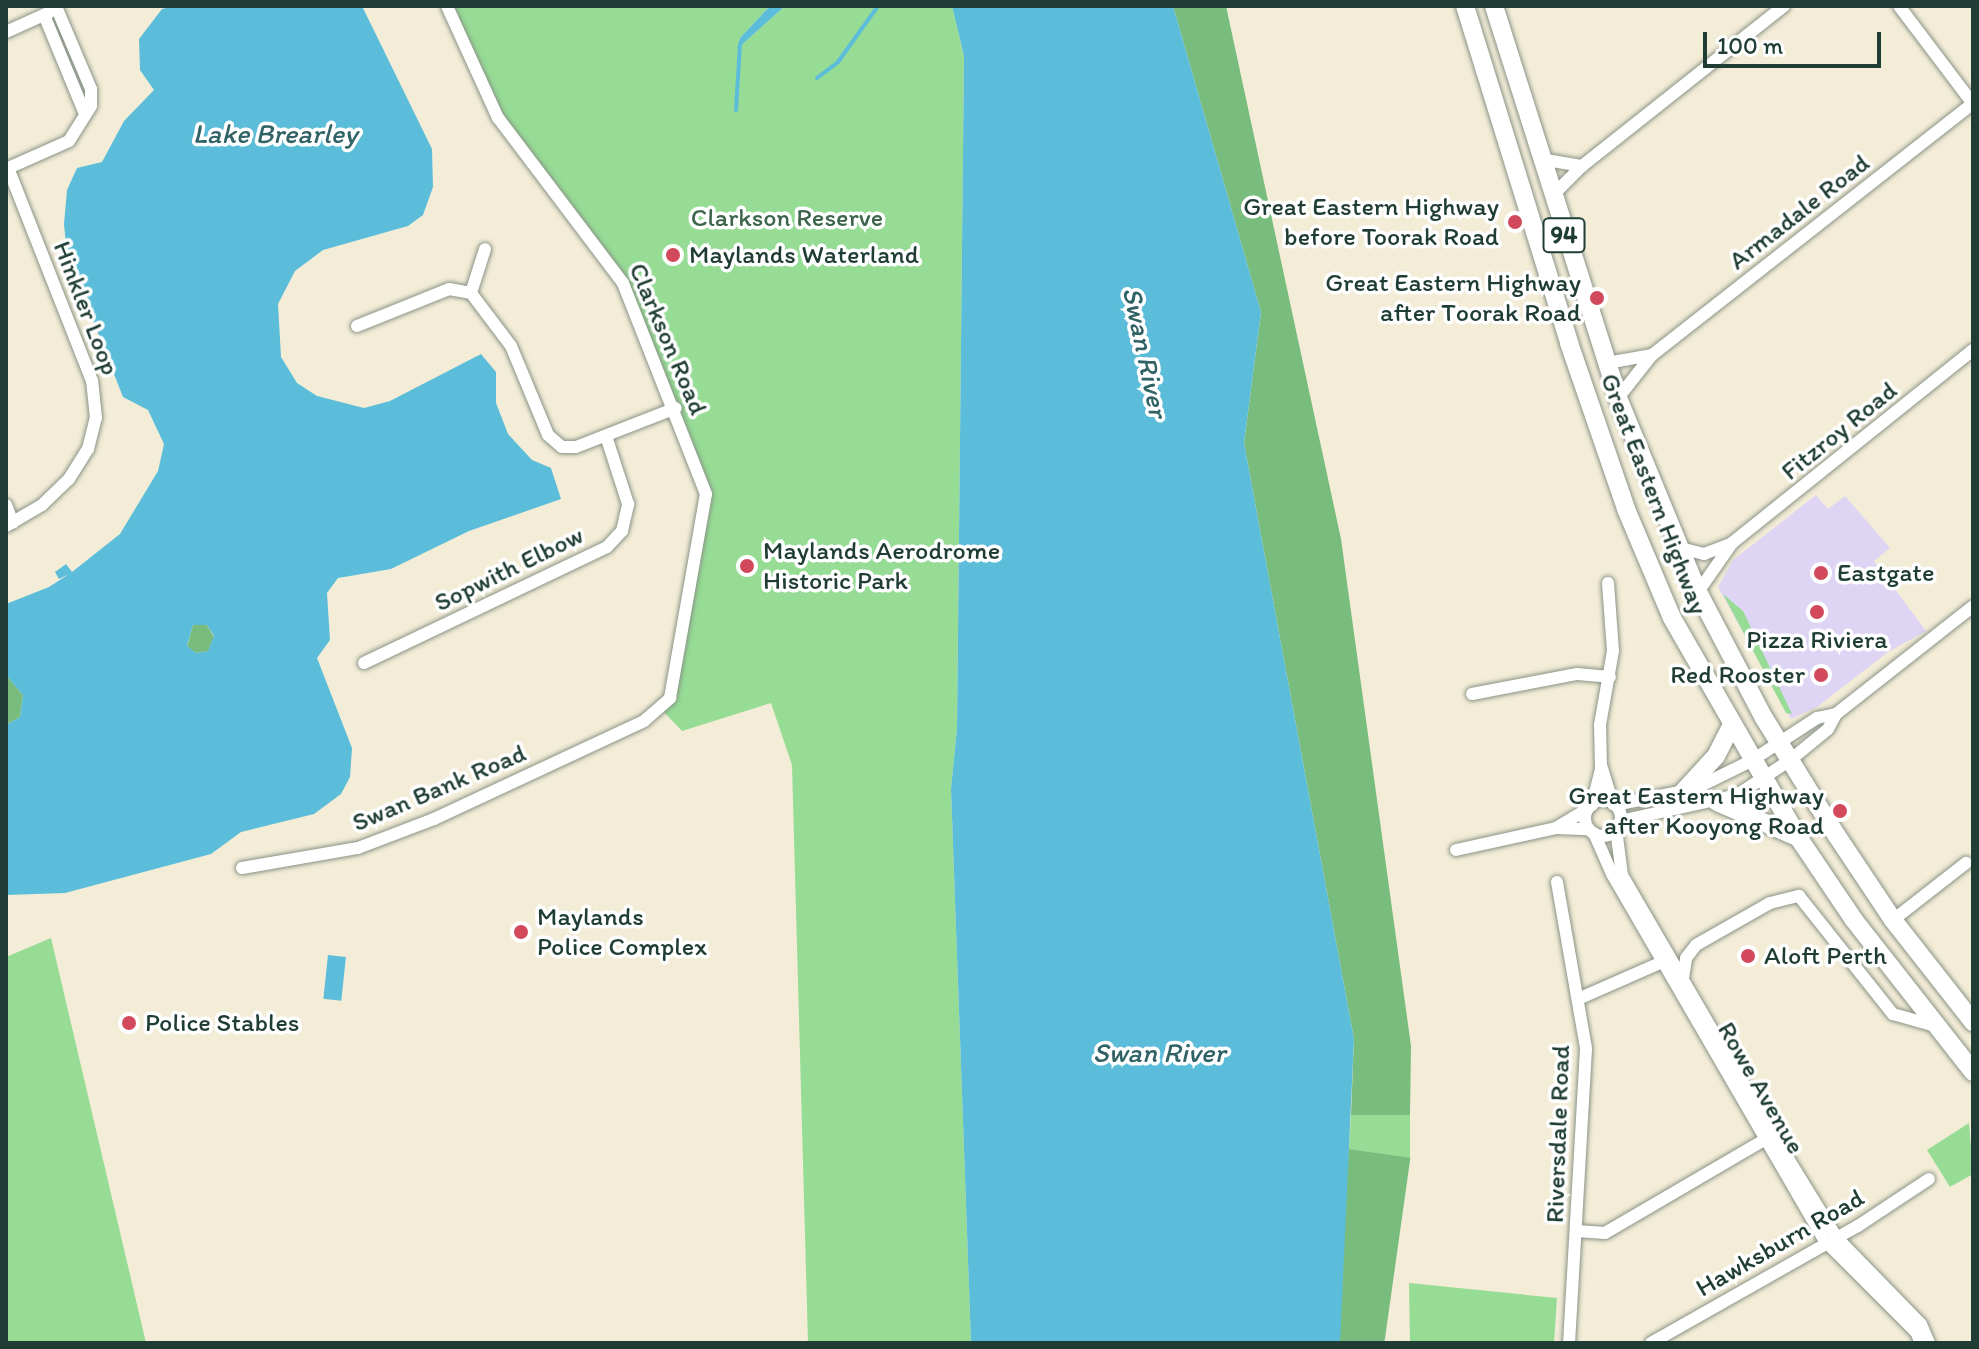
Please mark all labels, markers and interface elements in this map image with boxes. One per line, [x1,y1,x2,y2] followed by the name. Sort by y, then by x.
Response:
[1707,16,1885,66] scale bar
[1717,31,1783,60] text: 100 m
[193,116,357,150] water label: Lake Brearley
[1722,147,1876,277] street label: Armadale Road
[1244,191,1499,252] place label: Great Eastern Highway before Toorak Road
[691,202,883,234] park label: Clarkson Reserve
[1506,213,1524,231] marker: Great Eastern Highway before Toorak Road
[1542,215,1586,255] road number: 94
[46,236,126,380] street label: Hinkler Loop
[689,239,918,271] place label: Maylands Waterland
[664,246,682,264] marker: Maylands Waterland
[622,259,714,419] street label: Clarkson Road
[1326,267,1581,328] place label: Great Eastern Highway after Toorak Road
[1116,284,1176,420] water label: Swan River
[1588,289,1606,307] marker: Great Eastern Highway after Toorak Road
[1594,369,1714,619] street label: Great Eastern Highway
[1775,375,1903,487] street label: Fitzroy Road
[429,519,589,619] street label: Sopwith Elbow
[763,535,1000,596] place label: Maylands Aerodrome Historic Park
[738,557,756,575] marker: Maylands Aerodrome Historic Park
[1837,557,1935,589] place label: Eastgate
[1812,564,1830,582] marker: Eastgate
[1808,603,1826,621] marker: Pizza Riviera
[1747,624,1887,656] place label: Pizza Riviera
[1671,659,1805,691] place label: Red Rooster
[1812,666,1830,684] marker: Red Rooster
[347,737,531,839] street label: Swan Bank Road
[1569,780,1824,842] place label: Great Eastern Highway after Kooyong Road
[1831,802,1849,820] marker: Great Eastern Highway after Kooyong Road
[537,901,706,962] place label: Maylands Police Complex
[512,923,530,941] marker: Maylands Police Complex
[1764,940,1887,972] place label: Aloft Perth
[1739,947,1757,965] marker: Aloft Perth
[145,1007,299,1039] place label: Police Stables
[120,1014,138,1032] marker: Police Stables
[1711,1017,1811,1159] street label: Rowe Avenue
[1093,1035,1225,1069] water label: Swan River
[1539,1045,1577,1223] street label: Riversdale Road
[1691,1182,1869,1304] street label: Hawksburn Road

